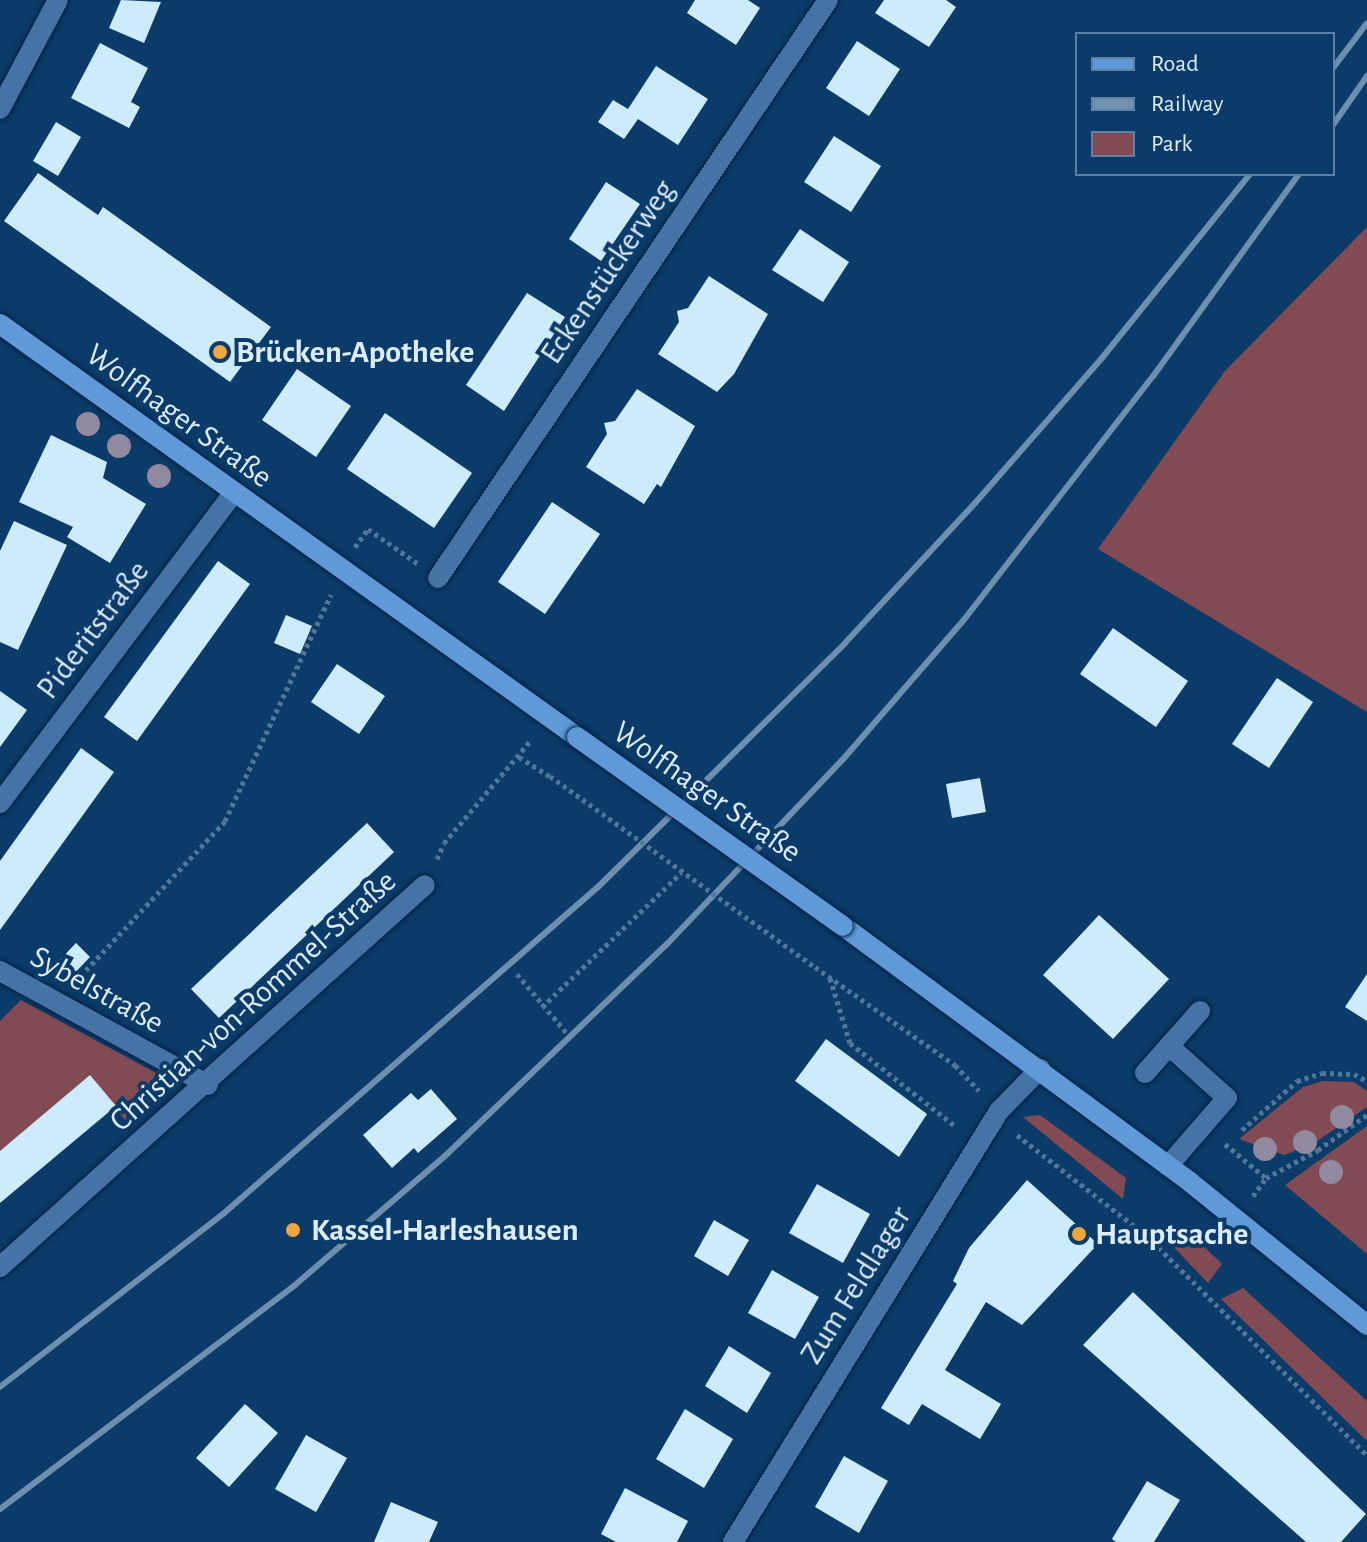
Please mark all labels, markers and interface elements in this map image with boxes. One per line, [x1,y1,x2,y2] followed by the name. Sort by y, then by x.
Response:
[1075,32,1335,176] legend
[1151,52,1199,76] text: Road
[1151,92,1223,116] text: Railway
[1151,132,1192,156] text: Park
[532,173,684,371] street label: Eckenstückerweg
[236,333,474,371] place label: Brücken-Apotheke
[78,336,280,496] street label: Wolfhager Straße
[211,343,229,361] marker: Brücken-Apotheke
[29,553,157,707] street label: Pideritstraße
[605,713,809,871] street label: Wolfhager Straße
[102,862,404,1140] street label: Christian-von-Rommel-Straße
[24,938,170,1042] street label: Sybelstraße
[792,1199,920,1371] street label: Zum Feldlager
[311,1211,579,1249] place label: Kassel-Harleshausen
[1095,1215,1248,1253] place label: Hauptsache
[282,1219,304,1241] marker: Kassel-Harleshausen
[1070,1225,1088,1243] marker: Hauptsache

